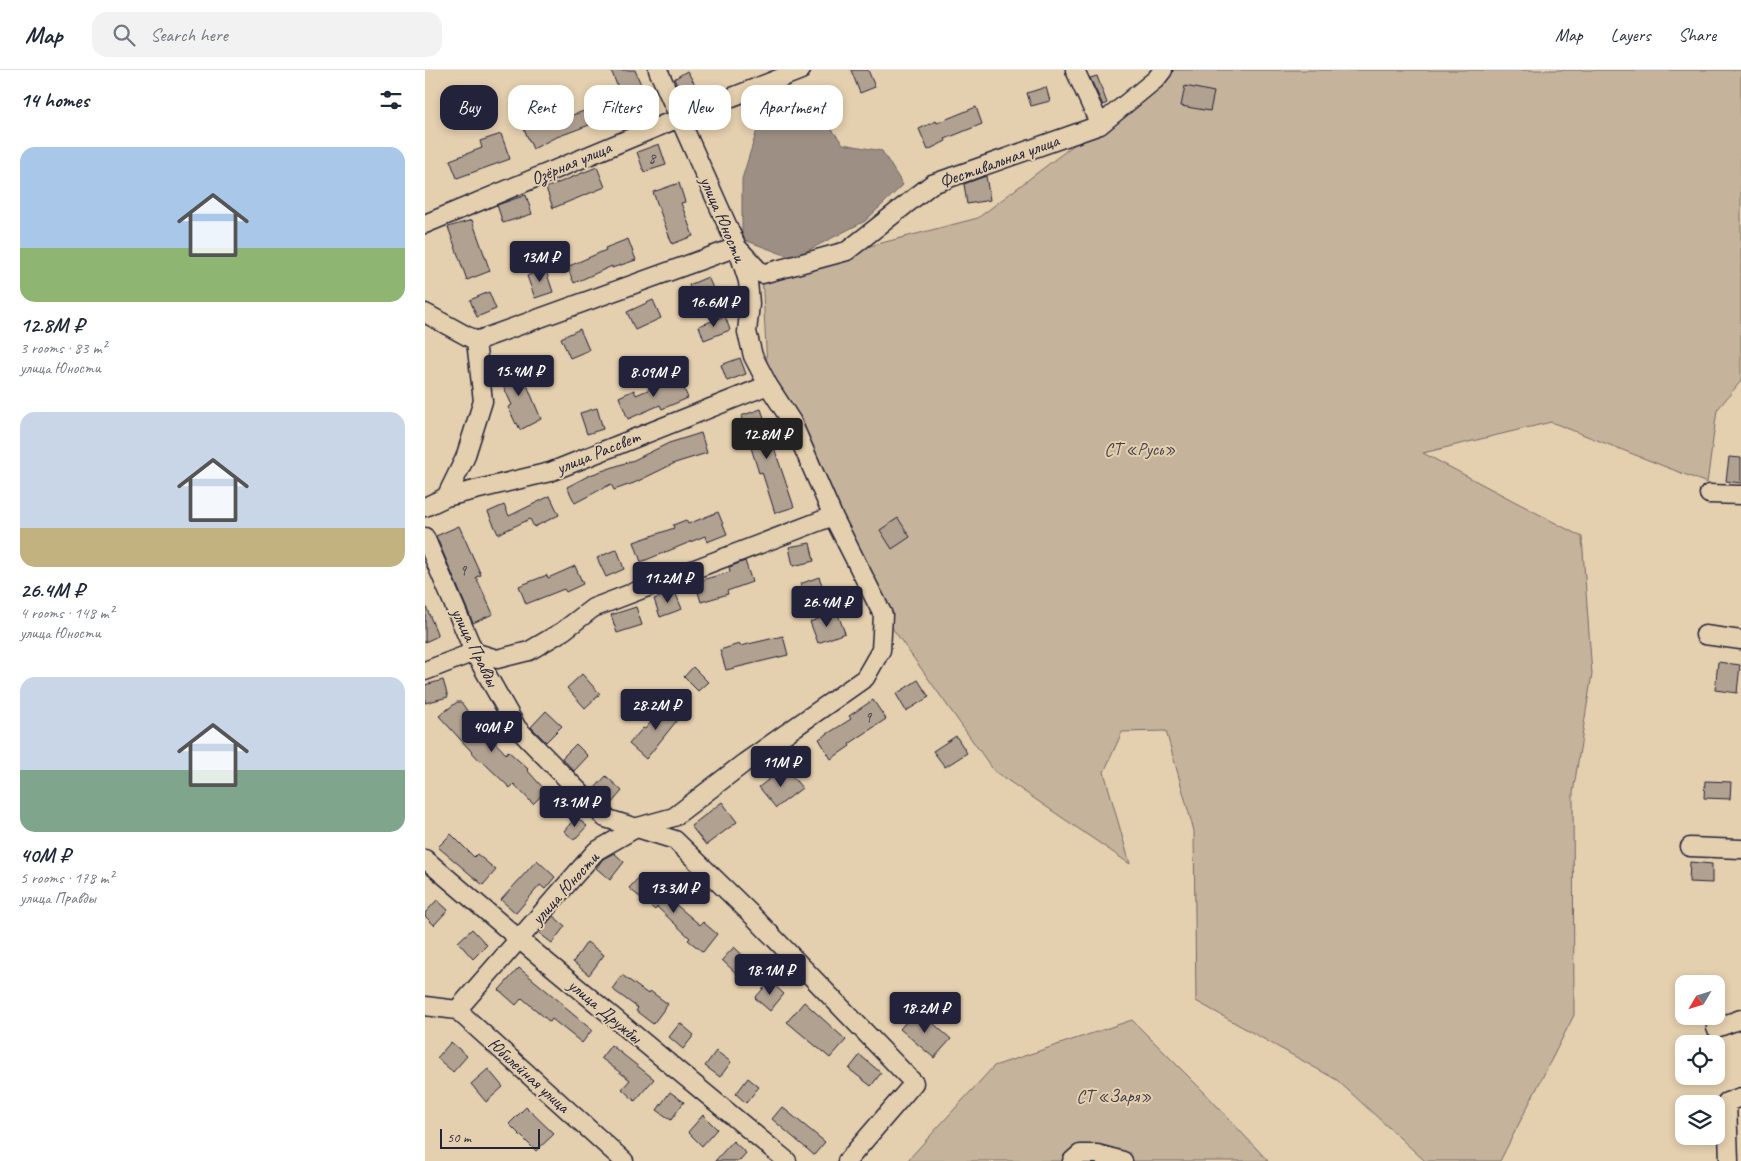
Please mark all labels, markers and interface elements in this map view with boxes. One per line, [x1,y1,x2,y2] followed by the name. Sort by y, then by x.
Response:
[92,12,442,57] search box
[25,20,62,50] text: Map
[110,21,138,49] icon: search
[150,23,228,47] text: Search here
[1555,24,1583,46] text: Map
[1611,24,1650,46] text: Layers
[1678,24,1716,46] text: Share
[440,85,498,130] chip: Buy
[508,85,574,130] chip: Rent
[584,85,659,130] chip: Filters
[669,85,731,130] chip: New
[741,85,843,130] chip: Apartment
[377,86,405,114] icon: filters
[20,87,89,113] text: 14 homes
[936,129,1063,193] street label: Фестивальная улица
[528,136,616,191] street label: Озёрная улица
[649,149,657,168] house number: 8
[695,172,751,266] street label: улица Юности
[168,180,258,270] icon: home
[505,240,575,283] pin: 13M ₽
[521,247,559,267] text: 13M ₽
[668,286,760,328] pin: 16.6M ₽
[689,292,739,312] text: 16.6M ₽
[20,312,84,338] text: 12.8M ₽
[20,338,106,358] text: 3 rooms · 83 m²
[473,354,565,397] pin: 15.4M ₽
[608,356,700,398] pin: 8.09M ₽
[20,358,101,378] text: улица Юности
[495,361,543,381] text: 15.4M ₽
[630,362,678,382] text: 8.09M ₽
[721,418,813,460] pin: 12.8M ₽
[743,424,791,444] text: 12.8M ₽
[552,425,644,479] street label: улица Рассвет
[1104,438,1176,460] park label: СТ «Русь»
[168,445,258,535] icon: home
[460,561,468,580] house number: 9
[622,562,714,604] pin: 11.2M ₽
[644,568,692,588] text: 11.2M ₽
[20,577,84,603] text: 26.4M ₽
[781,586,873,628] pin: 26.4M ₽
[803,592,851,612] text: 26.4M ₽
[20,603,114,623] text: 4 rooms · 148 m²
[446,603,504,691] street label: улица Правды
[20,623,101,643] text: улица Юности
[610,688,702,731] pin: 28.2M ₽
[632,695,680,715] text: 28.2M ₽
[865,708,873,727] house number: 9
[168,710,258,800] icon: home
[457,710,527,753] pin: 40M ₽
[473,717,511,737] text: 40M ₽
[746,746,816,788] pin: 11M ₽
[762,752,800,772] text: 11M ₽
[529,786,621,828] pin: 13.1M ₽
[551,792,599,812] text: 13.1M ₽
[20,842,70,868] text: 40M ₽
[526,846,604,930] street label: улица Юности
[20,868,114,888] text: 5 rooms · 178 m²
[628,872,720,914] pin: 13.3M ₽
[650,878,698,898] text: 13.3M ₽
[20,888,96,908] text: улица Правды
[724,954,816,996] pin: 18.1M ₽
[746,960,794,980] text: 18.1M ₽
[563,973,647,1049] street label: улица Дружбы
[1675,975,1725,1025] north arrow
[1675,975,1725,1145] map controls
[879,992,971,1034] pin: 18.2M ₽
[901,998,949,1018] text: 18.2M ₽
[484,1033,576,1119] street label: Юбилейная улица
[1675,1035,1725,1085] button: locate
[1076,1085,1152,1107] park label: СТ «Заря»
[1675,1095,1725,1145] button: layers
[440,1126,540,1149] scale bar
[447,1129,471,1146] text: 50 m

